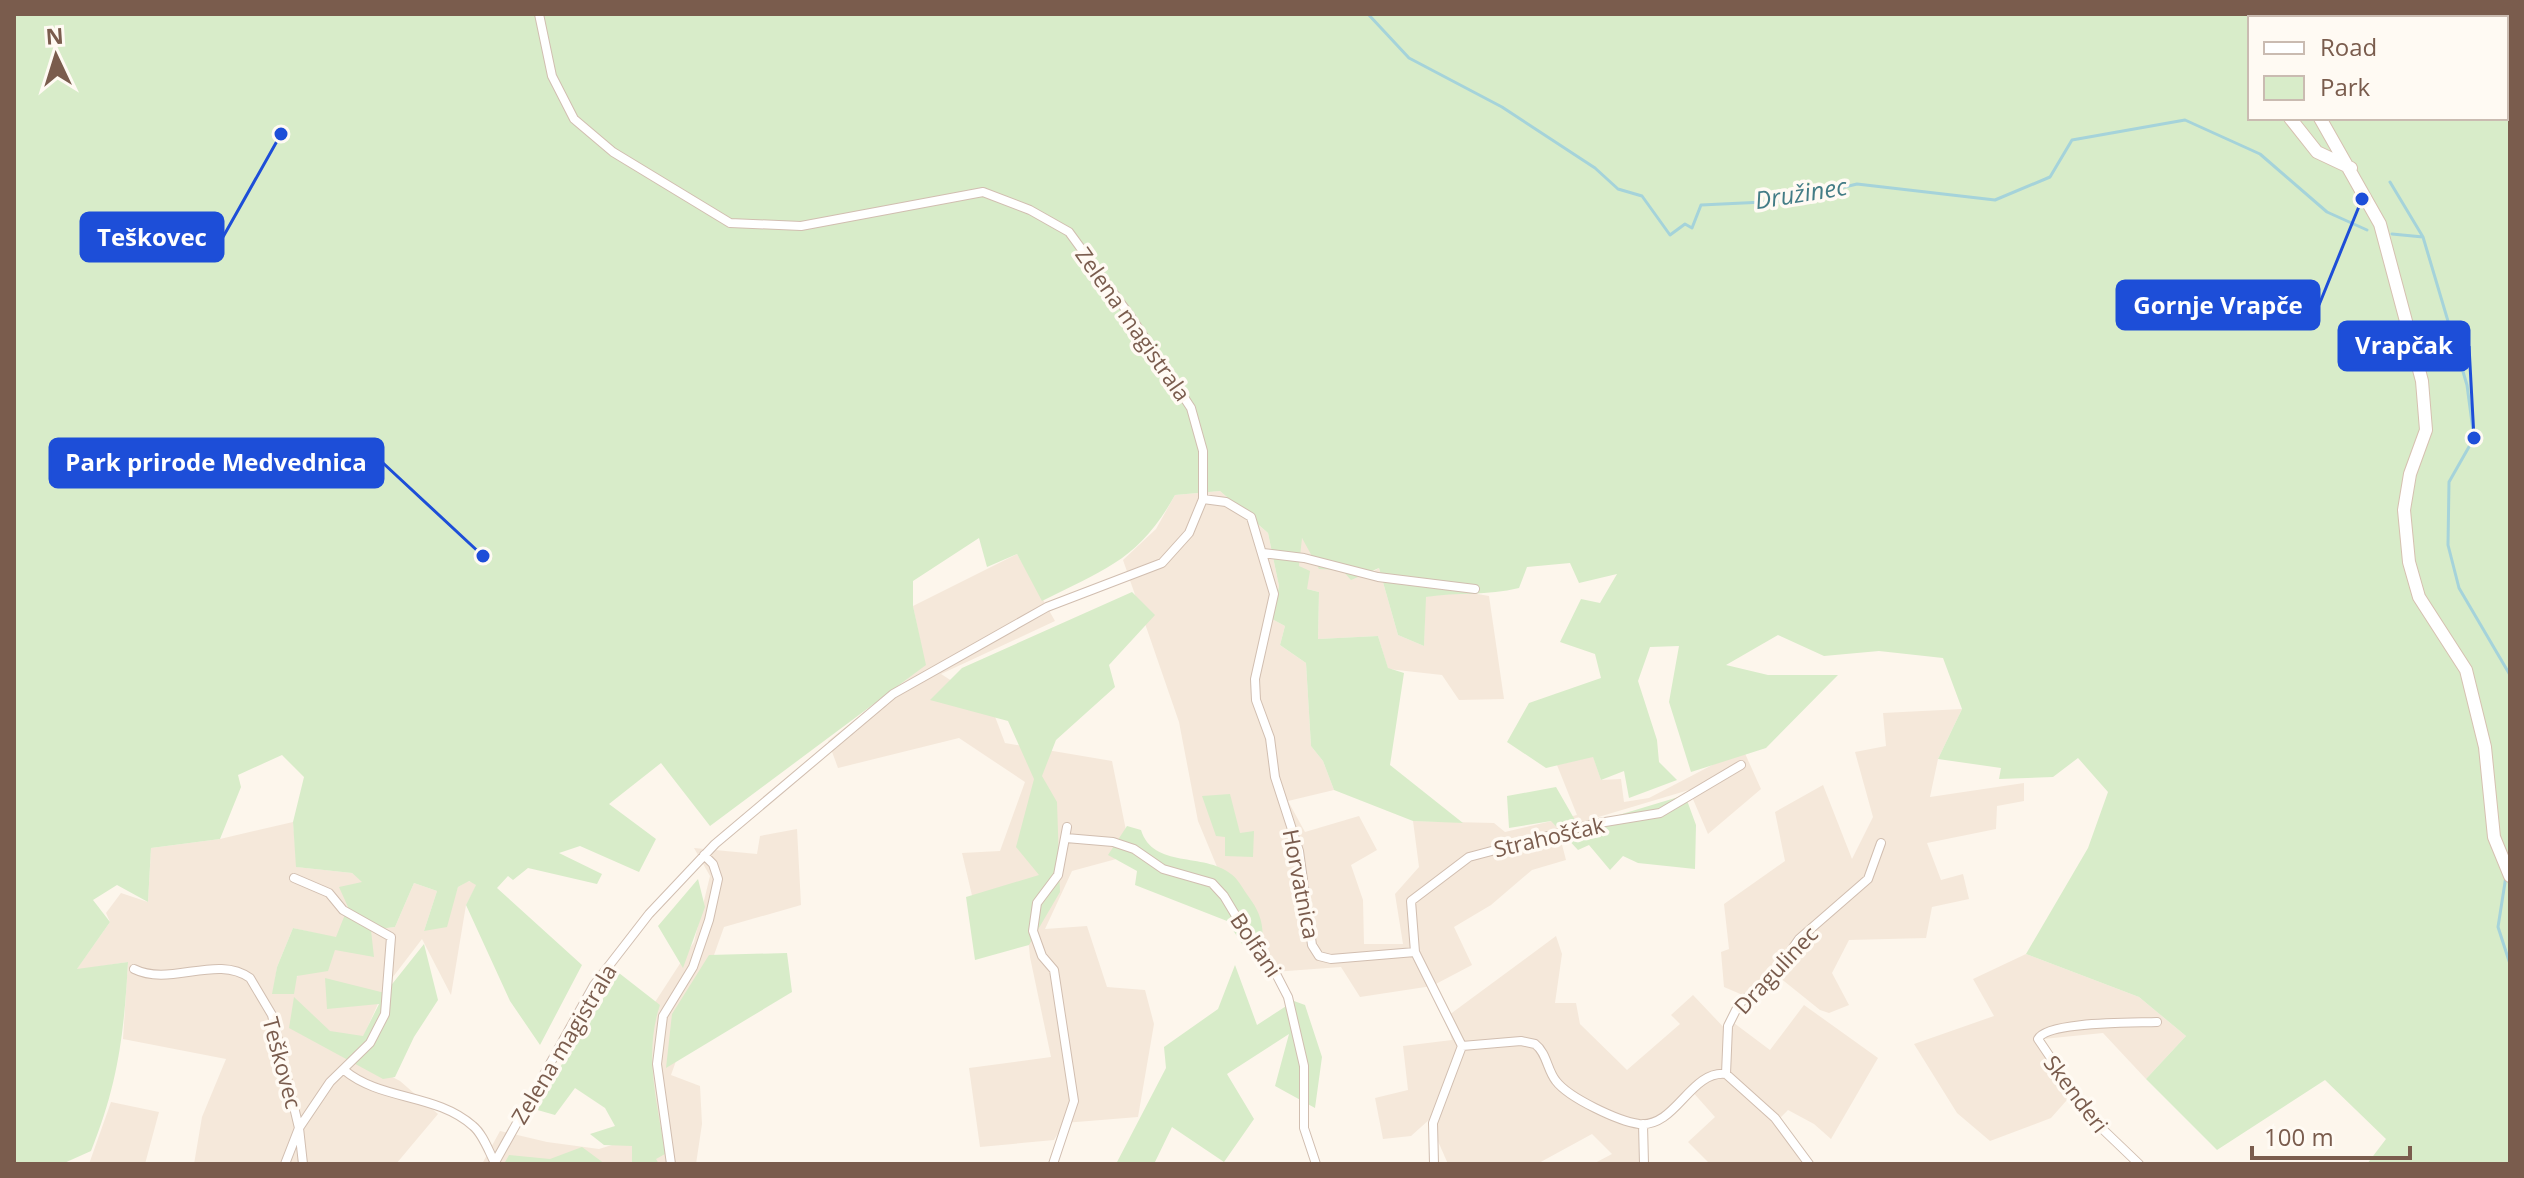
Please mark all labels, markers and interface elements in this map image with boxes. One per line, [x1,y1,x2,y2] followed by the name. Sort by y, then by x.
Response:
[16,16,96,96] north arrow
[2248,16,2508,120] legend
[45,19,65,51] text: N
[2320,30,2377,63] text: Road
[2320,70,2371,103] text: Park
[1752,169,1850,216] water label: Družinec
[81,213,223,261] callout: Teškovec
[97,220,207,253] text: Teškovec
[1069,240,1198,406] street label: Zelena magistrala
[2117,281,2319,329] callout: Gornje Vrapče
[2133,288,2303,321] text: Gornje Vrapče
[2339,322,2469,370] callout: Vrapčak
[2355,328,2453,361] text: Vrapčak
[50,439,383,487] callout: Park prirode Medvednica
[65,445,367,478] text: Park prirode Medvednica
[1491,809,1607,863] street label: Strahoščak
[1277,826,1327,941] street label: Horvatnica
[1224,906,1289,983] street label: Bolfani
[1727,919,1824,1020] street label: Dragulinec
[503,958,623,1129] street label: Zelena magistrala
[256,1014,310,1112] street label: Teškovec
[2038,1049,2116,1138] street label: Skenderi
[2252,1110,2410,1160] scale bar
[2264,1120,2334,1153] text: 100 m

